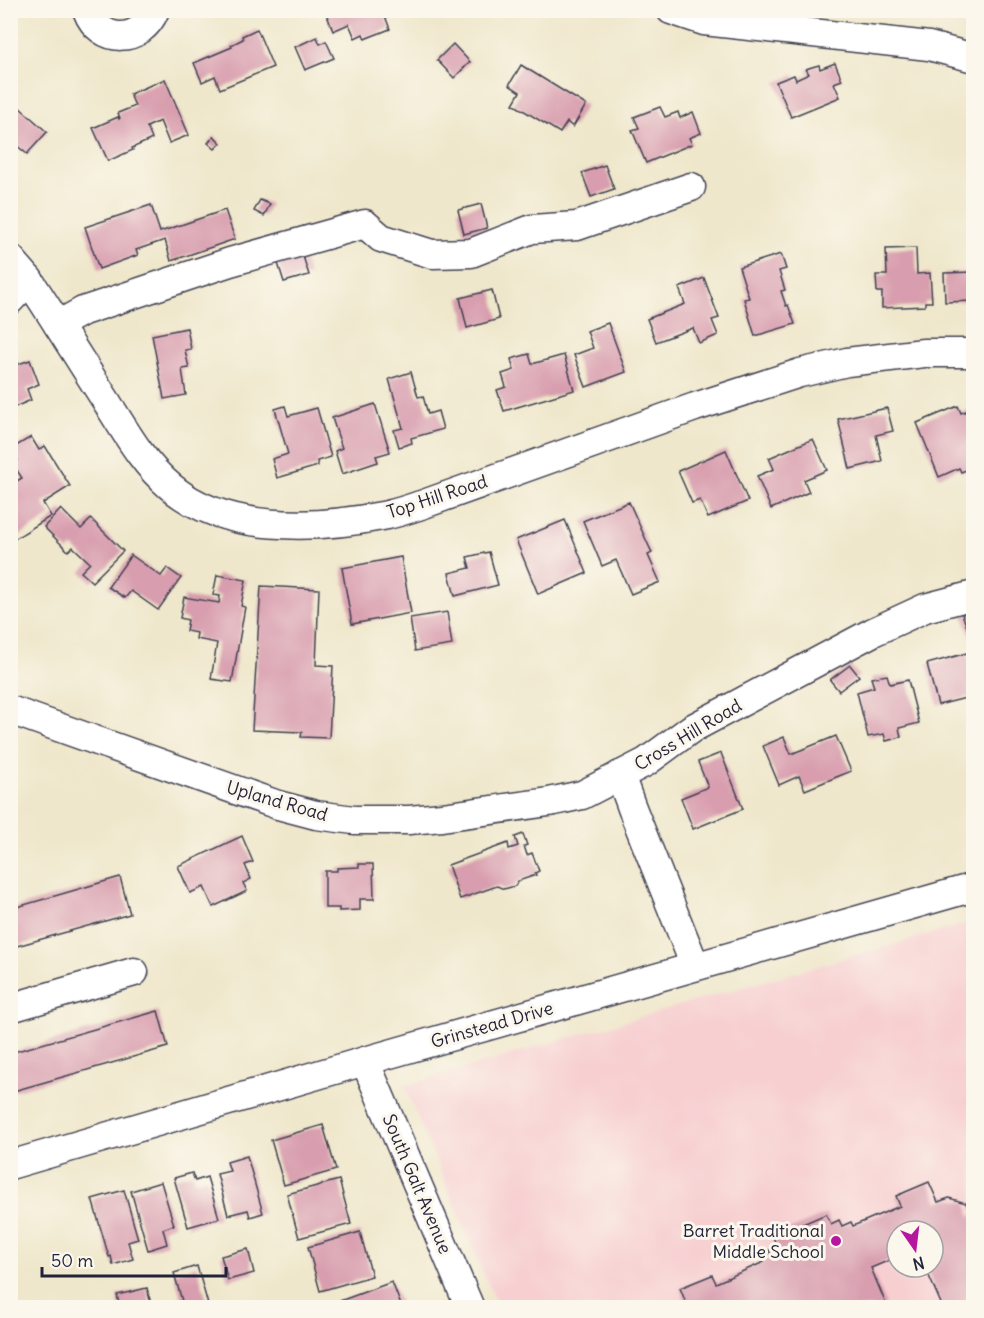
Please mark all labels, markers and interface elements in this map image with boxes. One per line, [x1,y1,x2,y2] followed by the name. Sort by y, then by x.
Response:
[384,469,490,524] street label: Top Hill Road
[630,693,746,776] street label: Cross Hill Road
[224,775,331,826] street label: Upland Road
[428,996,556,1053] street label: Grinstead Drive
[378,1111,457,1257] street label: South Galt Avenue
[683,1219,824,1263] place label: Barret Traditional Middle School
[885,1219,945,1279] north arrow
[829,1234,843,1248] marker: Barret Traditional Middle School
[42,1240,226,1278] scale bar
[51,1249,93,1272] text: 50 m
[911,1253,926,1275] text: N

